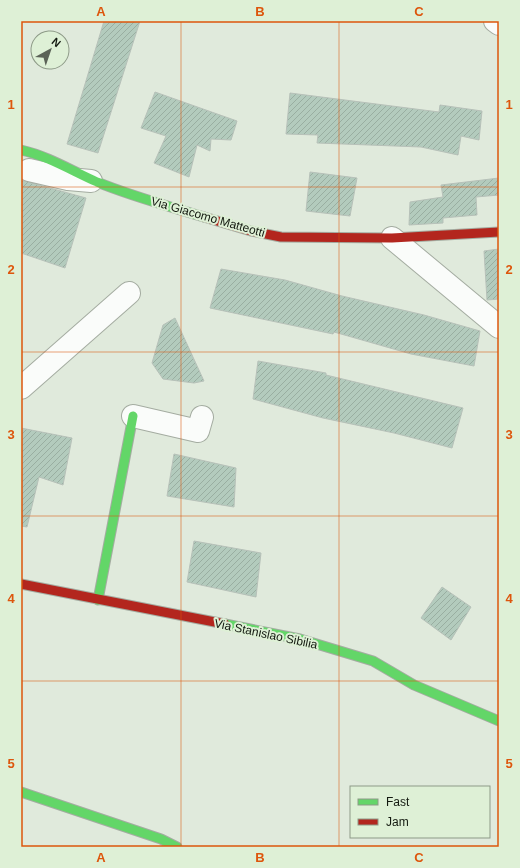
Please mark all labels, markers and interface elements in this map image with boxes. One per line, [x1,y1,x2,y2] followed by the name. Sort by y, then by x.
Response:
[96,4,106,19] text: A
[255,4,265,19] text: B
[414,4,424,19] text: C
[30,30,70,70] north arrow
[50,35,63,50] text: N
[7,97,15,112] text: 1
[505,97,513,112] text: 1
[149,194,267,240] street label: Via Giacomo Matteotti
[7,262,15,277] text: 2
[505,262,513,277] text: 2
[7,427,15,442] text: 3
[505,427,513,442] text: 3
[7,591,15,606] text: 4
[505,591,513,606] text: 4
[213,616,319,652] street label: Via Stanislao Sibilia
[7,756,15,771] text: 5
[505,756,513,771] text: 5
[350,786,490,838] legend
[386,795,410,809] text: Fast
[386,815,409,829] text: Jam
[96,850,106,865] text: A
[255,850,265,865] text: B
[414,850,424,865] text: C

